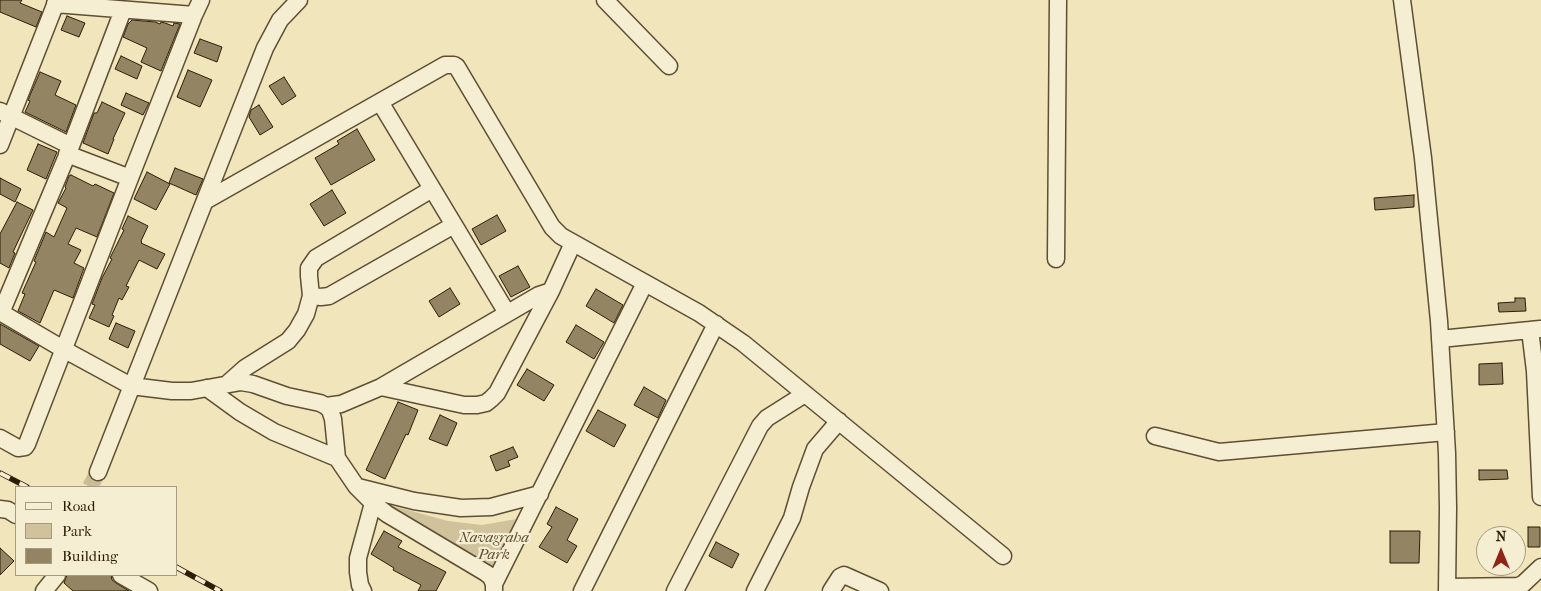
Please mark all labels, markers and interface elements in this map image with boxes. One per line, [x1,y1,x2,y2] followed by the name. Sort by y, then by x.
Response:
[15,486,178,576] legend
[62,497,95,515] text: Road
[62,522,92,540] text: Park
[1476,526,1526,576] north arrow
[1496,528,1506,545] text: N
[459,529,529,564] park label: Navagraha Park
[62,547,118,565] text: Building

